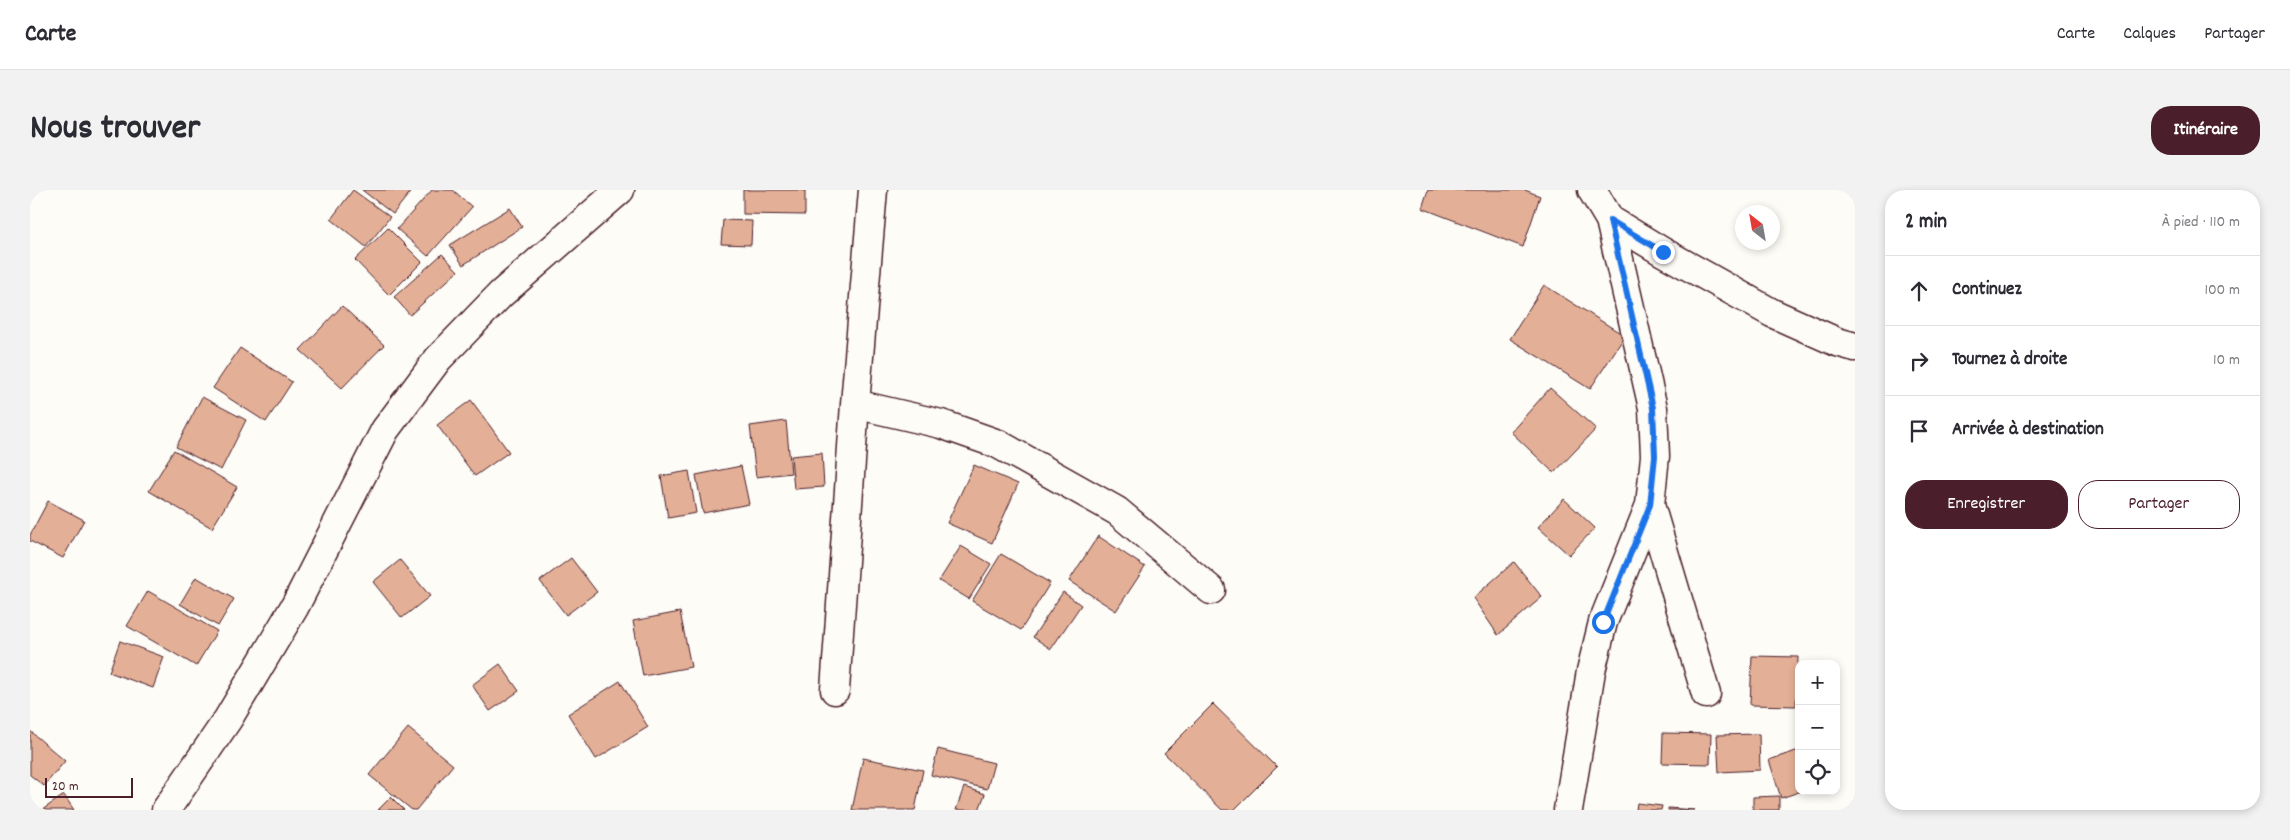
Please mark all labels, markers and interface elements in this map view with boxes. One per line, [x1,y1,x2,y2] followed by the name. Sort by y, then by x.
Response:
[25,18,76,52] text: Carte
[2057,22,2095,47] text: Carte
[2123,22,2176,47] text: Calques
[2204,22,2265,47] text: Partager
[30,105,200,155] text: Nous trouver
[2151,106,2260,155] button: Itinéraire
[1735,205,1780,250] north arrow
[1905,208,1947,238] text: 2 min
[2162,211,2240,234] text: À pied · 110 m
[1652,241,1675,264] route end
[1905,277,1933,305] icon: ahead
[1952,277,2022,304] text: Continuez
[2204,279,2240,302] text: 100 m
[1905,347,1933,375] icon: right
[1952,347,2067,374] text: Tournez à droite
[2213,349,2240,372] text: 10 m
[1905,417,1933,445] icon: arrive
[1952,417,2104,444] text: Arrivée à destination
[1905,480,2068,529] button: Enregistrer
[2078,480,2240,529] button: Partager
[1592,611,1615,634] route start
[1795,660,1840,795] map controls
[1795,660,1840,705] button: +
[1795,705,1840,750] button: −
[1795,750,1840,795] button: locate
[45,775,132,798] scale bar
[52,777,79,797] text: 20 m

